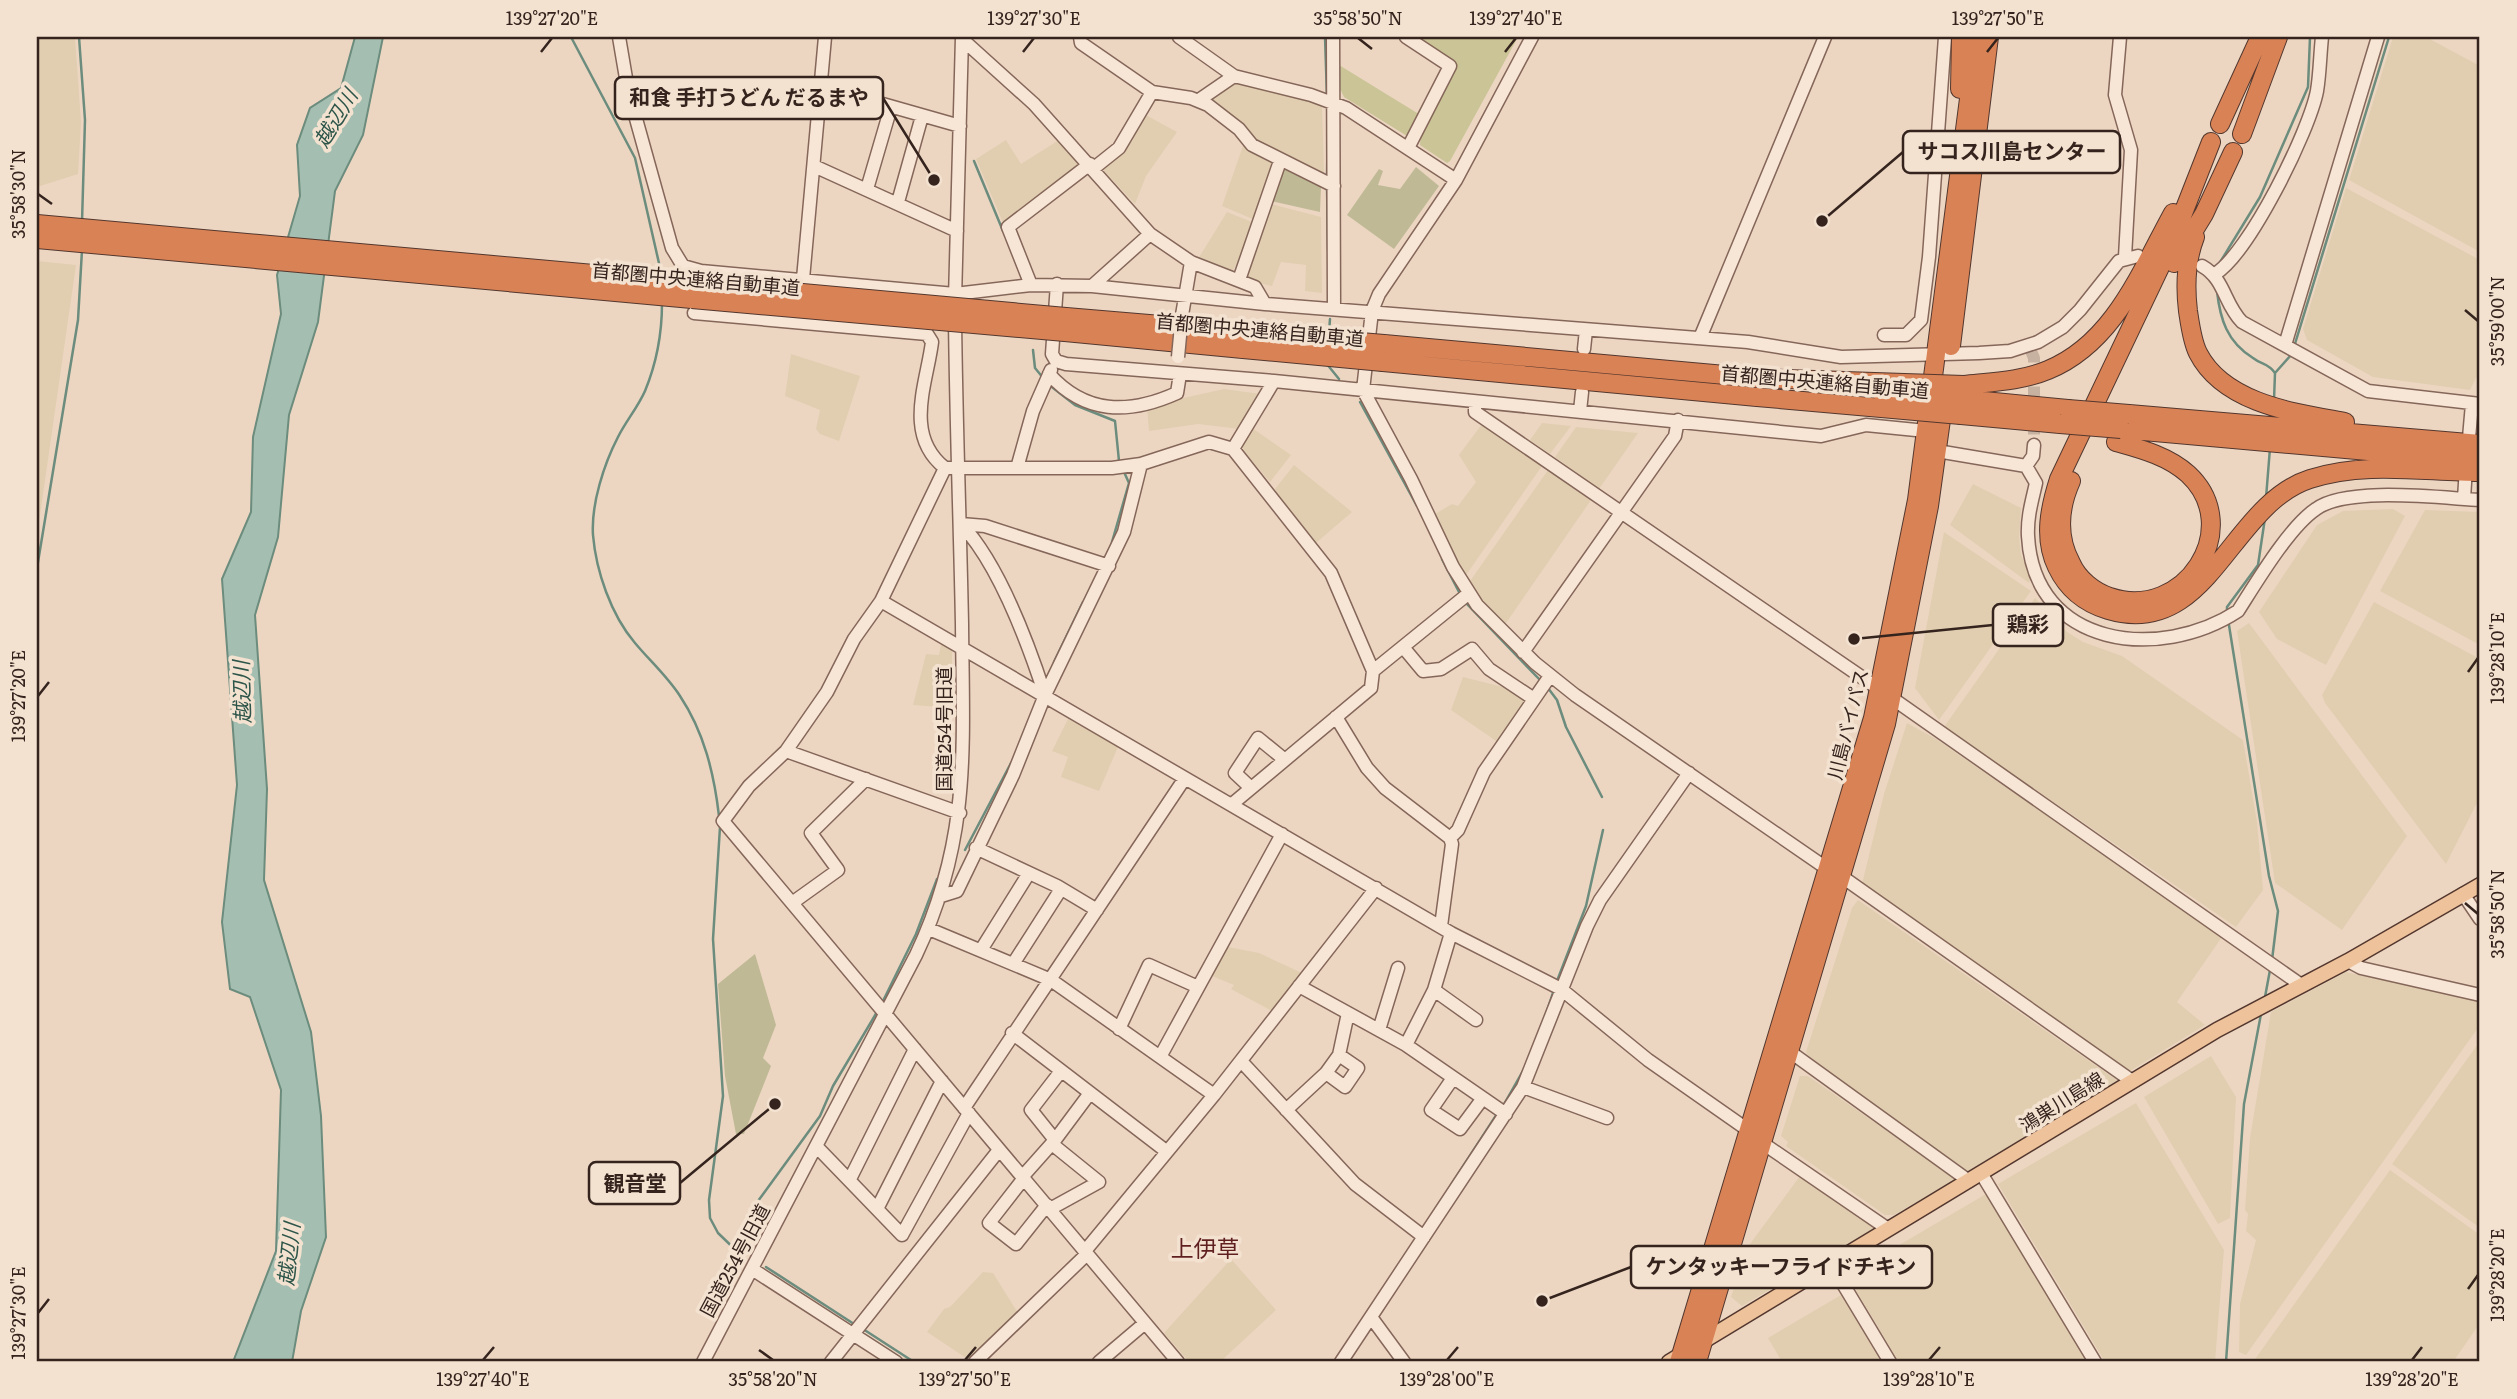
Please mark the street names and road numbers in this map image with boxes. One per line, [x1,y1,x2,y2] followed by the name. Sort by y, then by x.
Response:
[591,255,801,301] street label: 首都圏中央連絡自動車道
[1155,306,1365,352] street label: 首都圏中央連絡自動車道
[1720,358,1930,404] street label: 首都圏中央連絡自動車道
[1820,665,1874,783] street label: 川島バイパス
[929,667,957,791] street label: 国道254号旧道
[2013,1064,2109,1138] street label: 鴻巣川島線
[692,1198,776,1322] street label: 国道254号旧道

